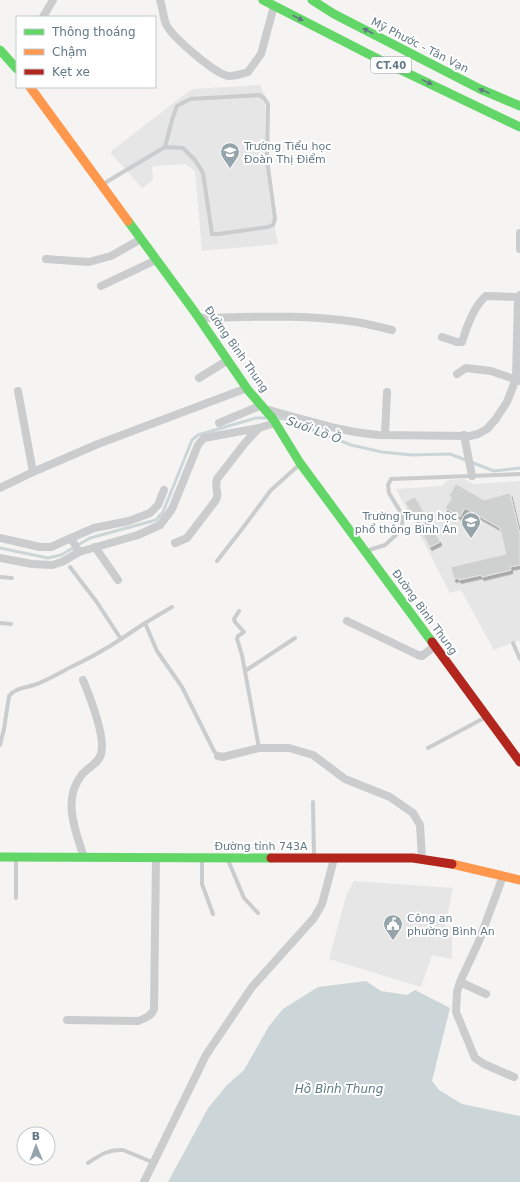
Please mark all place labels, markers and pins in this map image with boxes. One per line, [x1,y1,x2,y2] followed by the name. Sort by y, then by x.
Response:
[243,140,331,166] place label: Trường Tiểu học Đoàn Thị Điểm
[219,141,241,169] school or university icon: Trường Tiểu học Đoàn Thị Điểm
[355,510,457,536] place label: Trường Trung học phổ thông Bình An
[460,511,482,539] school or university icon: Trường Trung học phổ thông Bình An
[407,912,495,938] place label: Công an phường Bình An
[382,913,404,941] public building icon: Công an phường Bình An

